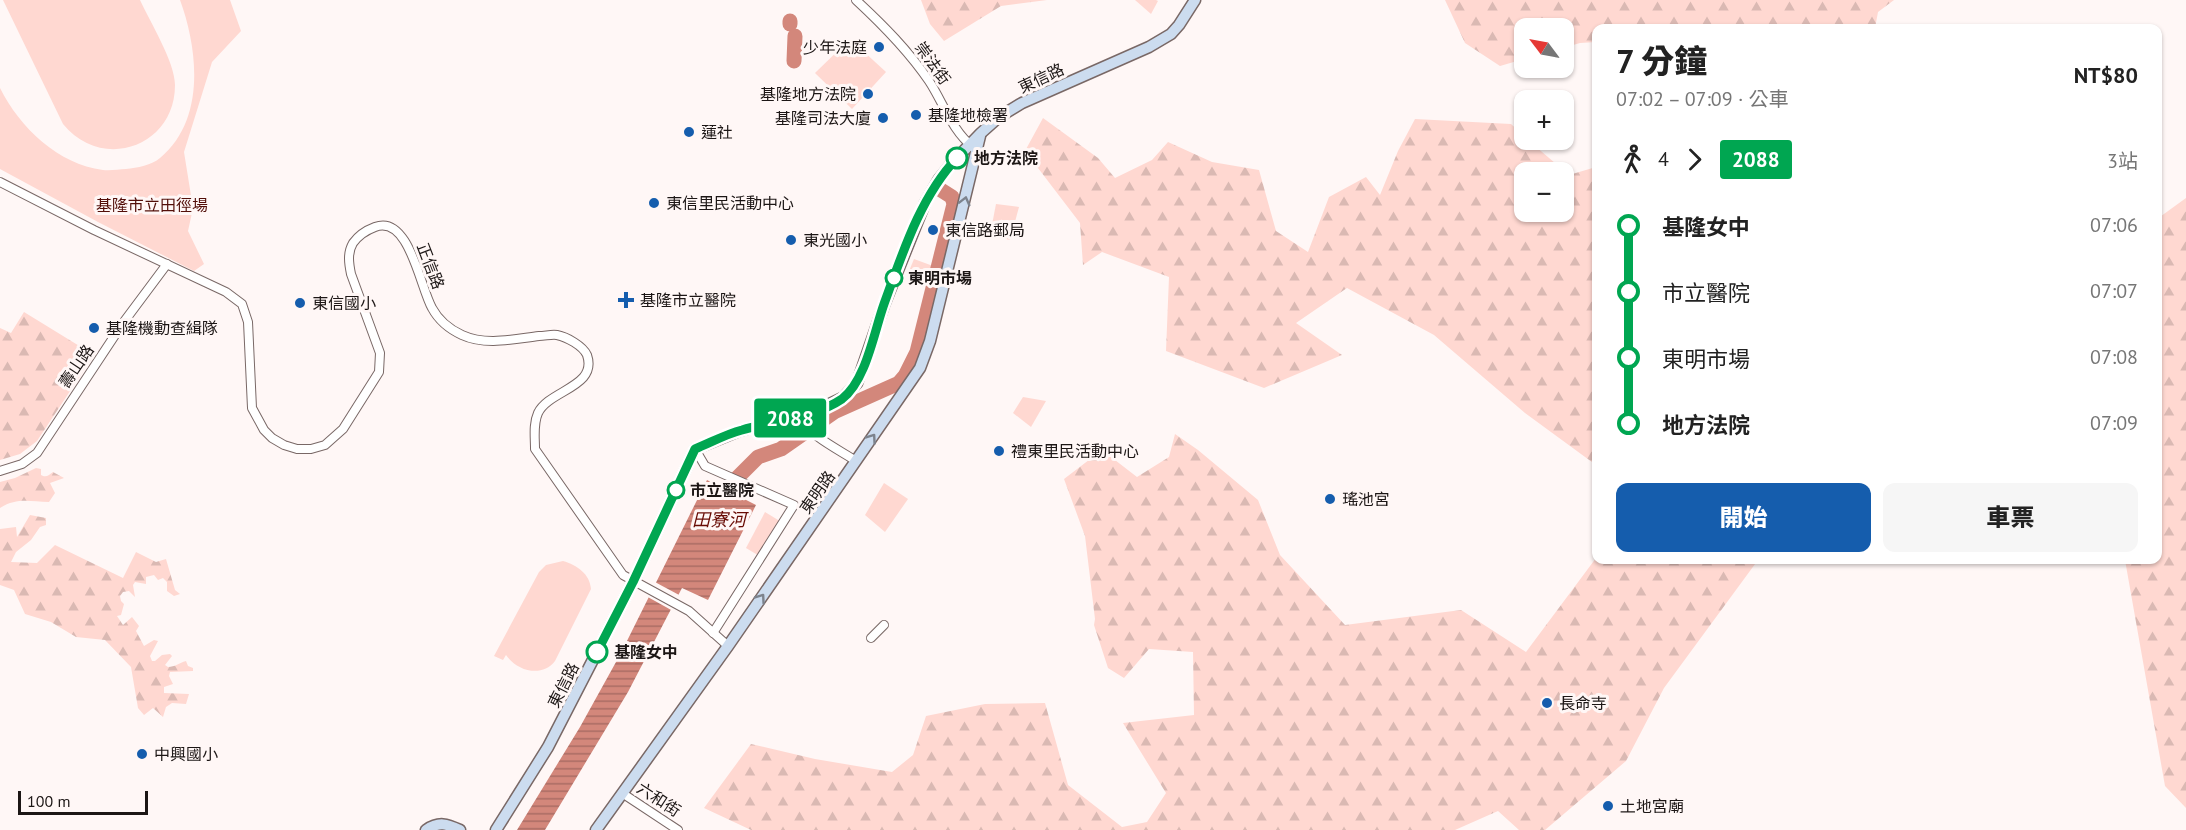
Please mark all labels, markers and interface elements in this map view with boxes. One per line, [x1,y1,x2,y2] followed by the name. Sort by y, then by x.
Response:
[1514,18,1574,78] north arrow
[1514,18,1574,222] map controls
[803,37,867,57] place label: 少年法庭
[911,38,955,88] street label: 崇法街
[1616,39,1707,82] text: 7 分鐘
[872,40,886,54] marker: 少年法庭
[1015,59,1067,97] street label: 東信路
[2074,61,2138,89] text: NT$80
[760,84,856,104] place label: 基隆地方法院
[1616,86,1789,112] text: 07:02 – 07:09 · 公車
[861,87,875,101] marker: 基隆地方法院
[1514,90,1574,150] button: +
[928,105,1008,125] place label: 基隆地檢署
[775,108,871,128] place label: 基隆司法大廈
[909,108,923,122] marker: 基隆地檢署
[876,111,890,125] marker: 基隆司法大廈
[701,122,733,142] place label: 蓮社
[682,125,696,139] marker: 蓮社
[1616,143,1649,176] icon: walk
[1678,143,1711,176] icon: forward
[1658,146,1669,172] text: 4
[1732,146,1780,173] text: 2088
[946,147,968,169] marker: 地方法院
[974,148,1038,168] place label: 地方法院
[2107,148,2138,174] text: 3站
[1514,162,1574,222] button: −
[666,193,794,213] place label: 東信里民活動中心
[96,195,208,215] park label: 基隆市立田徑場
[647,196,661,210] marker: 東信里民活動中心
[957,196,970,206] one-way arrow
[2090,212,2138,238] text: 07:06
[1662,213,1750,241] text: 基隆女中
[945,220,1025,240] place label: 東信路郵局
[926,223,940,237] marker: 東信路郵局
[803,230,867,250] place label: 東光國小
[784,233,798,247] marker: 東光國小
[413,240,449,292] street label: 正信路
[908,268,972,288] place label: 東明市場
[885,269,903,287] marker: 東明市場
[2090,278,2138,304] text: 07:07
[1662,279,1750,307] text: 市立醫院
[640,290,736,310] place label: 基隆市立醫院
[617,291,635,309] marker: 基隆市立醫院
[312,293,376,313] place label: 東信國小
[293,296,307,310] marker: 東信國小
[106,318,218,338] place label: 基隆機動查緝隊
[87,321,101,335] marker: 基隆機動查緝隊
[54,341,98,391] street label: 壽山路
[2090,344,2138,370] text: 07:08
[1662,345,1750,373] text: 東明市場
[748,398,832,438] line badge: 2088
[766,405,814,432] text: 2088
[2090,410,2138,436] text: 07:09
[1662,411,1750,439] text: 地方法院
[865,433,876,444] one-way arrow
[1011,441,1139,461] place label: 禮東里民活動中心
[992,444,1006,458] marker: 禮東里民活動中心
[795,467,839,517] street label: 東明路
[690,480,754,500] place label: 市立醫院
[667,481,685,499] marker: 市立醫院
[1616,483,1871,552] button: 開始
[1883,483,2138,552] button: 車票
[1342,489,1390,509] place label: 瑤池宮
[1323,492,1337,506] marker: 瑤池宮
[692,508,749,531] water label: 田寮河
[754,594,765,605] one-way arrow
[586,641,608,663] marker: 基隆女中
[614,642,678,662] place label: 基隆女中
[543,659,583,711] street label: 東信路
[1559,693,1607,713] place label: 長命寺
[1540,696,1554,710] marker: 長命寺
[154,744,218,764] place label: 中興國小
[135,747,149,761] marker: 中興國小
[633,778,685,820] street label: 六和街
[18,788,148,816] scale bar
[27,791,70,811] text: 100 m
[1620,796,1684,816] place label: 土地宮廟
[1601,799,1615,813] marker: 土地宮廟

